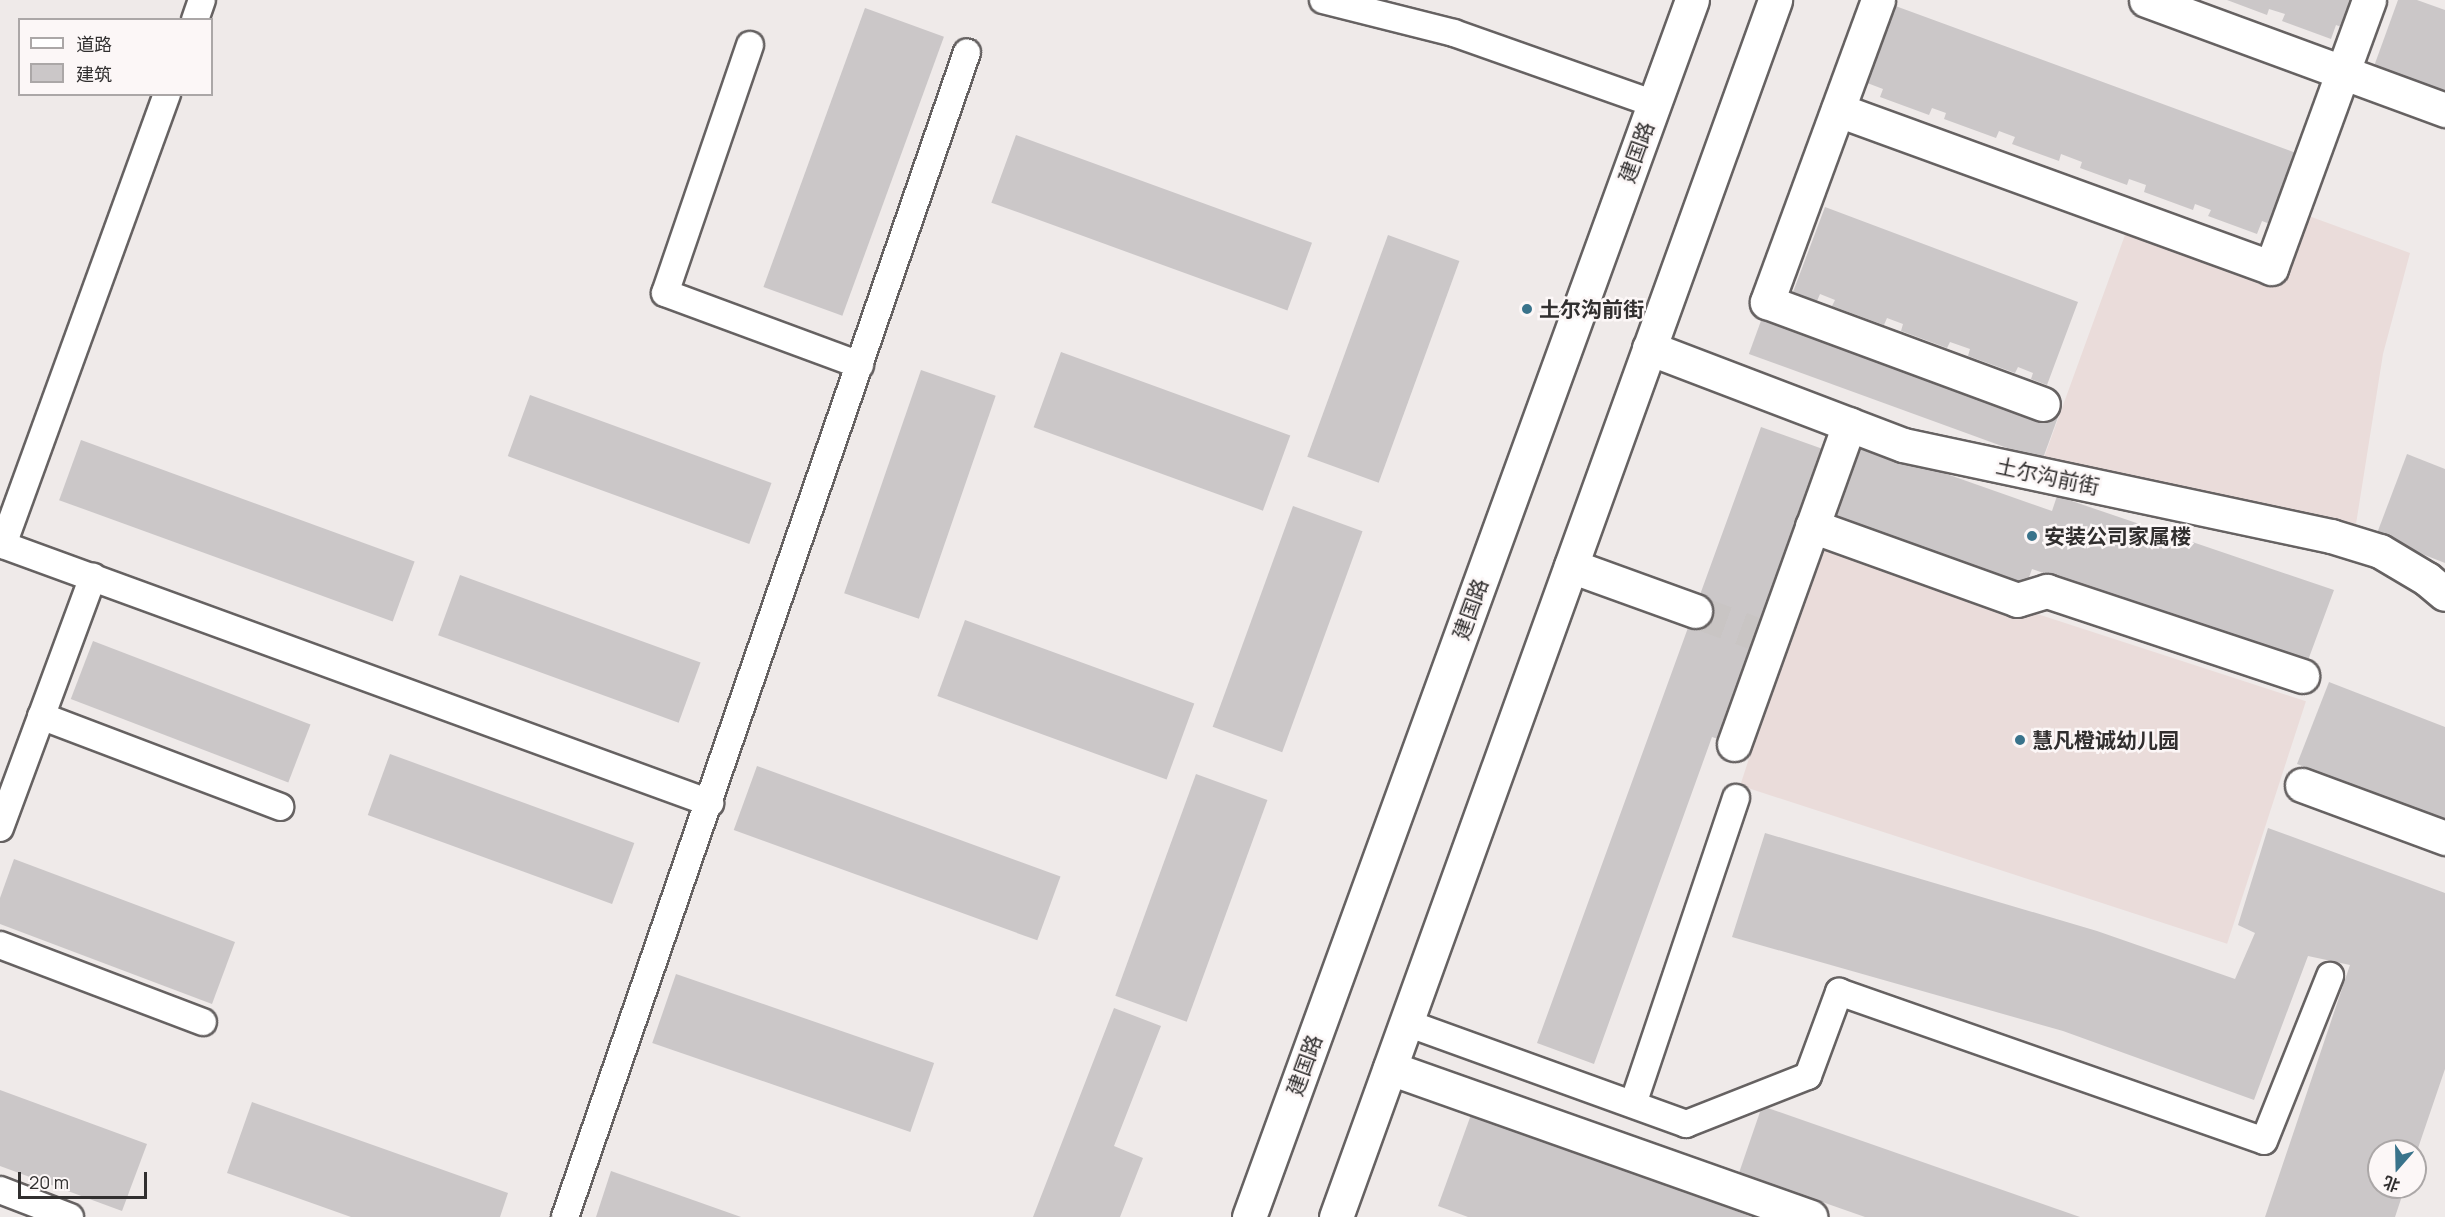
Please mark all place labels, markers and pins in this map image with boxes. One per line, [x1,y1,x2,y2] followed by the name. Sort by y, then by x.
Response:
[1539,296,1644,322] place label: 土尔沟前街
[1520,302,1534,316] marker: 土尔沟前街
[2044,523,2191,549] place label: 安装公司家属楼
[2025,529,2039,543] marker: 安装公司家属楼
[2032,727,2179,753] place label: 慧凡橙诚幼儿园
[2013,733,2027,747] marker: 慧凡橙诚幼儿园

